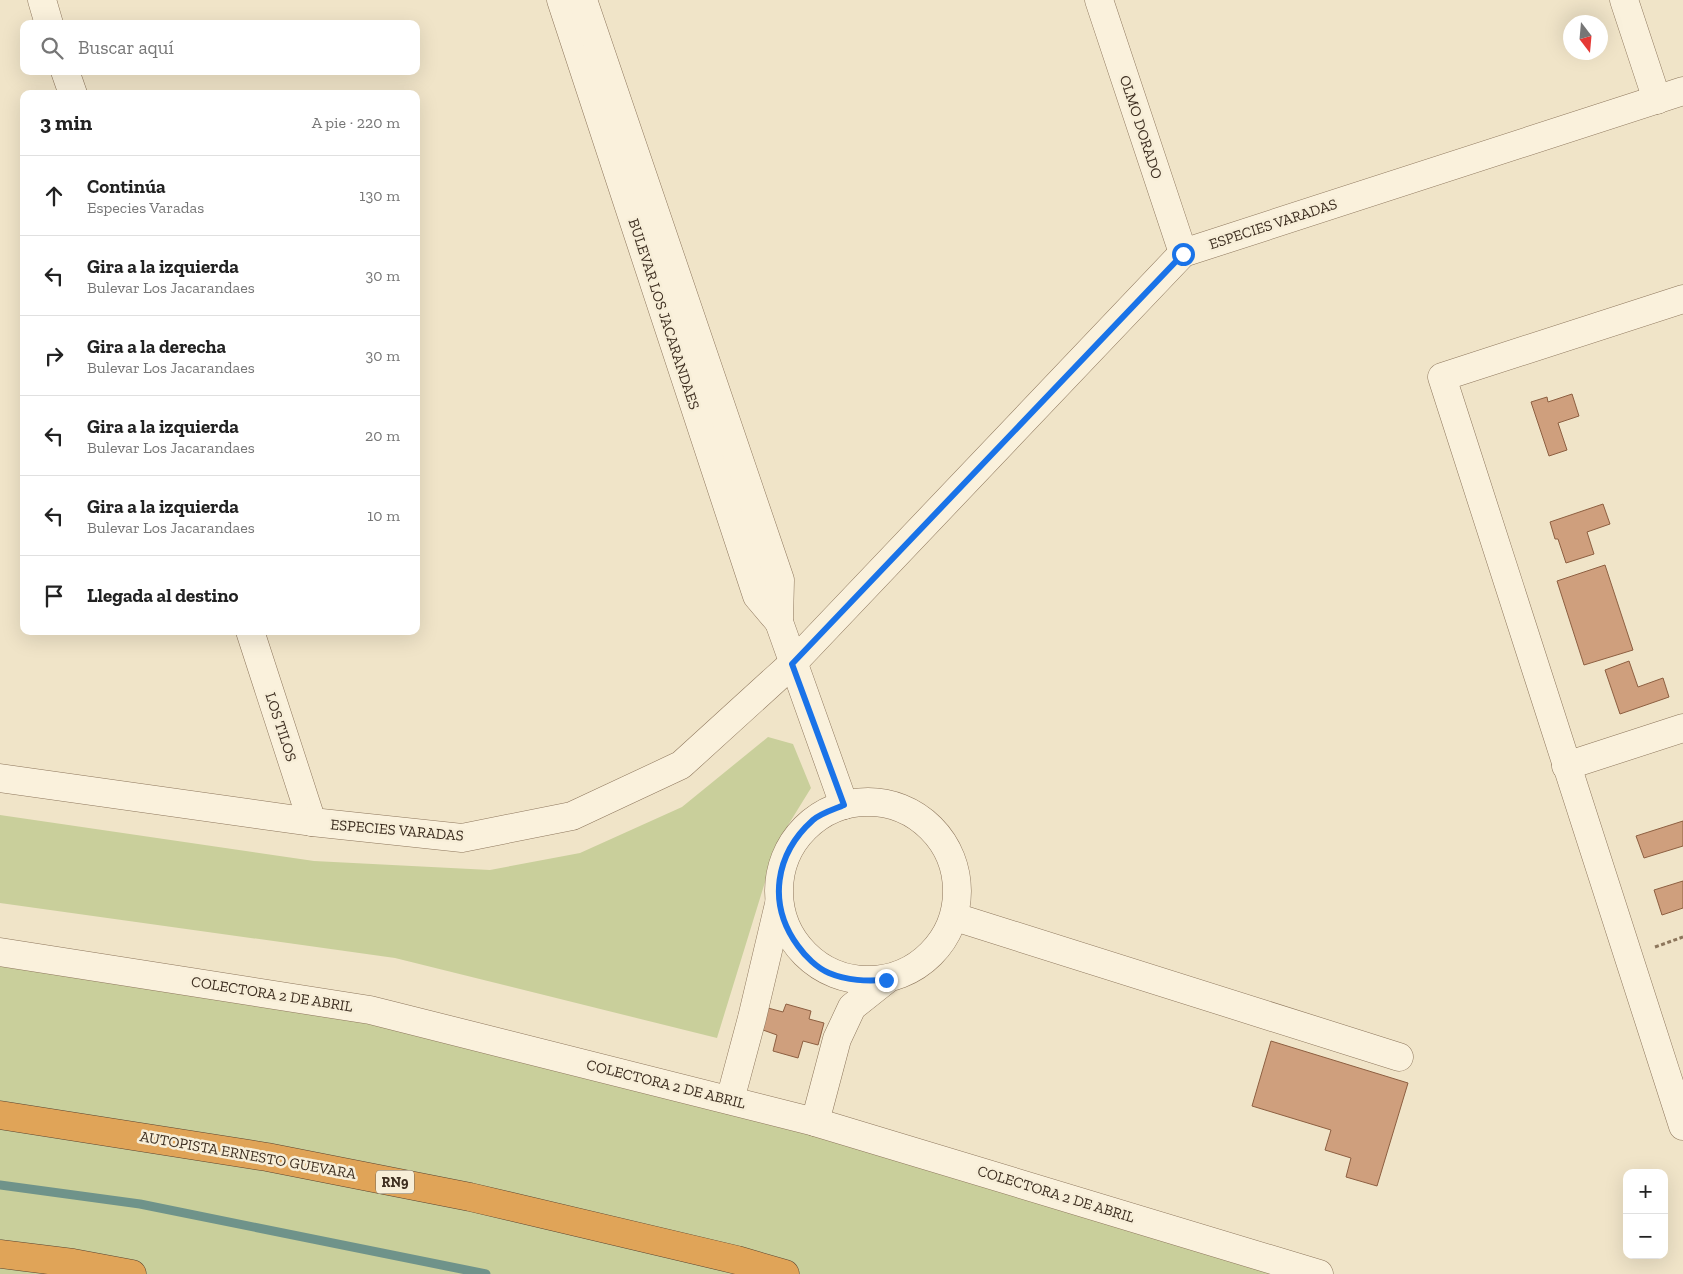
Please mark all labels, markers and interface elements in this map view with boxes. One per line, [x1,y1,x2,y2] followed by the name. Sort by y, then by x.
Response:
[1563,15,1608,60] north arrow
[20,20,420,75] search box
[38,34,66,62] icon: search
[78,36,174,59] text: Buscar aquí
[1116,73,1166,181] street label: OLMO DORADO
[40,110,92,135] text: 3 min
[312,113,400,132] text: A pie · 220 m
[87,175,166,198] text: Continúa
[40,182,68,210] icon: ahead
[359,186,400,205] text: 130 m
[1207,195,1339,253] street label: ESPECIES VARADAS
[87,198,204,217] text: Especies Varadas
[625,216,703,412] street label: BULEVAR LOS JACARANDAES
[1172,243,1195,266] route start
[87,255,239,278] text: Gira a la izquierda
[40,262,68,290] icon: left
[366,266,400,285] text: 30 m
[87,278,255,297] text: Bulevar Los Jacarandaes
[87,335,226,358] text: Gira a la derecha
[40,342,68,370] icon: right
[366,346,400,365] text: 30 m
[87,358,255,377] text: Bulevar Los Jacarandaes
[87,415,239,438] text: Gira a la izquierda
[40,422,68,450] icon: left
[365,426,400,445] text: 20 m
[87,438,255,457] text: Bulevar Los Jacarandaes
[87,495,239,518] text: Gira a la izquierda
[40,502,68,530] icon: left
[367,506,400,525] text: 10 m
[87,518,255,537] text: Bulevar Los Jacarandaes
[40,582,68,610] icon: arrive
[87,584,238,607] text: Llegada al destino
[261,690,301,764] street label: LOS TILOS
[330,815,464,845] street label: ESPECIES VARADAS
[875,969,898,992] route end
[190,972,354,1016] street label: COLECTORA 2 DE ABRIL
[585,1056,747,1112] street label: COLECTORA 2 DE ABRIL
[139,1127,358,1183] street label: AUTOPISTA ERNESTO GUEVARA
[975,1162,1137,1226] street label: COLECTORA 2 DE ABRIL
[1623,1169,1668,1259] map controls
[1623,1169,1668,1214] button: +
[376,1170,414,1194] road number: RN9
[1623,1214,1668,1259] button: −

